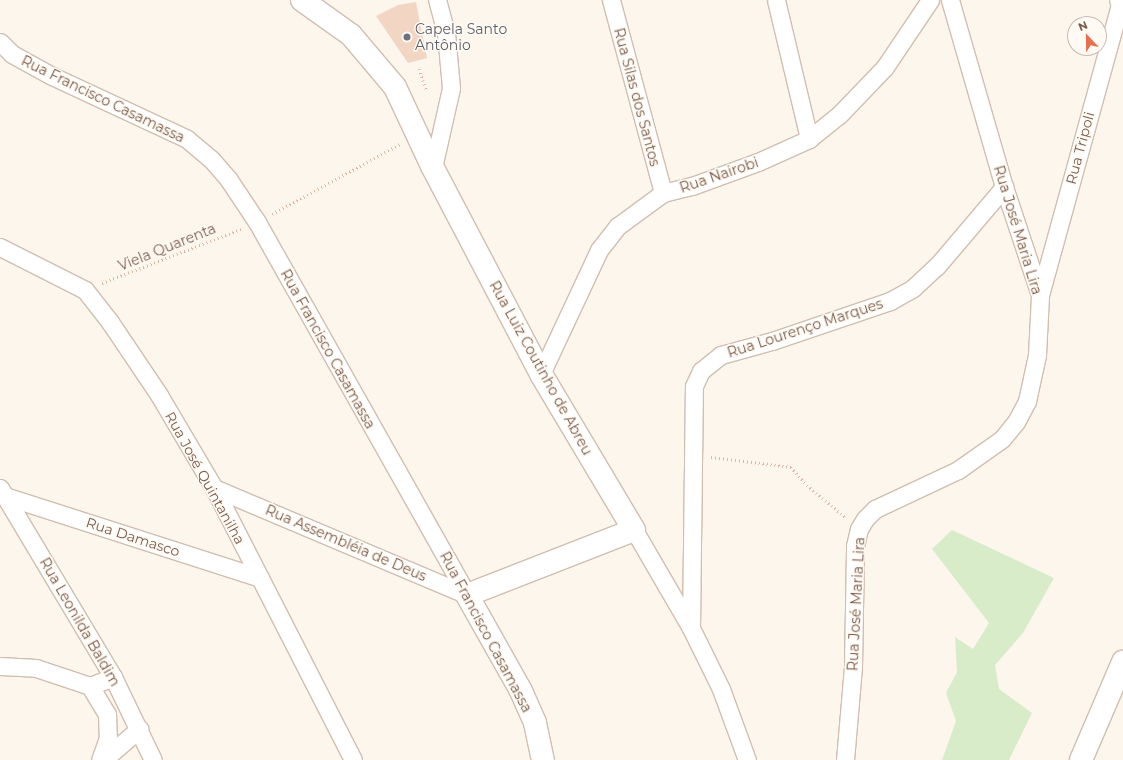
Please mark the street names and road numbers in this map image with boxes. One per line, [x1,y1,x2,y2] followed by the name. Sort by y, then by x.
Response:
[610,26,664,168] street label: Rua Silas dos Santos
[19,52,187,146] street label: Rua Francisco Casamassa
[1062,110,1098,186] street label: Rua Tripoli
[677,154,761,196] street label: Rua Nairobi
[990,163,1046,297] street label: Rua José Maria Lira
[116,220,218,274] street label: Viela Quarenta
[277,266,379,432] street label: Rua Francisco Casamassa
[486,278,596,458] street label: Rua Luiz Coutinho de Abreu
[725,295,885,361] street label: Rua Lourenço Marques
[162,409,248,547] street label: Rua José Quintanilha
[263,501,429,585] street label: Rua Assembléia de Deus
[84,514,182,560] street label: Rua Damasco
[844,536,868,672] street label: Rua José Maria Lira
[436,549,536,715] street label: Rua Francisco Casamassa
[36,555,124,689] street label: Rua Leonilda Baldim

